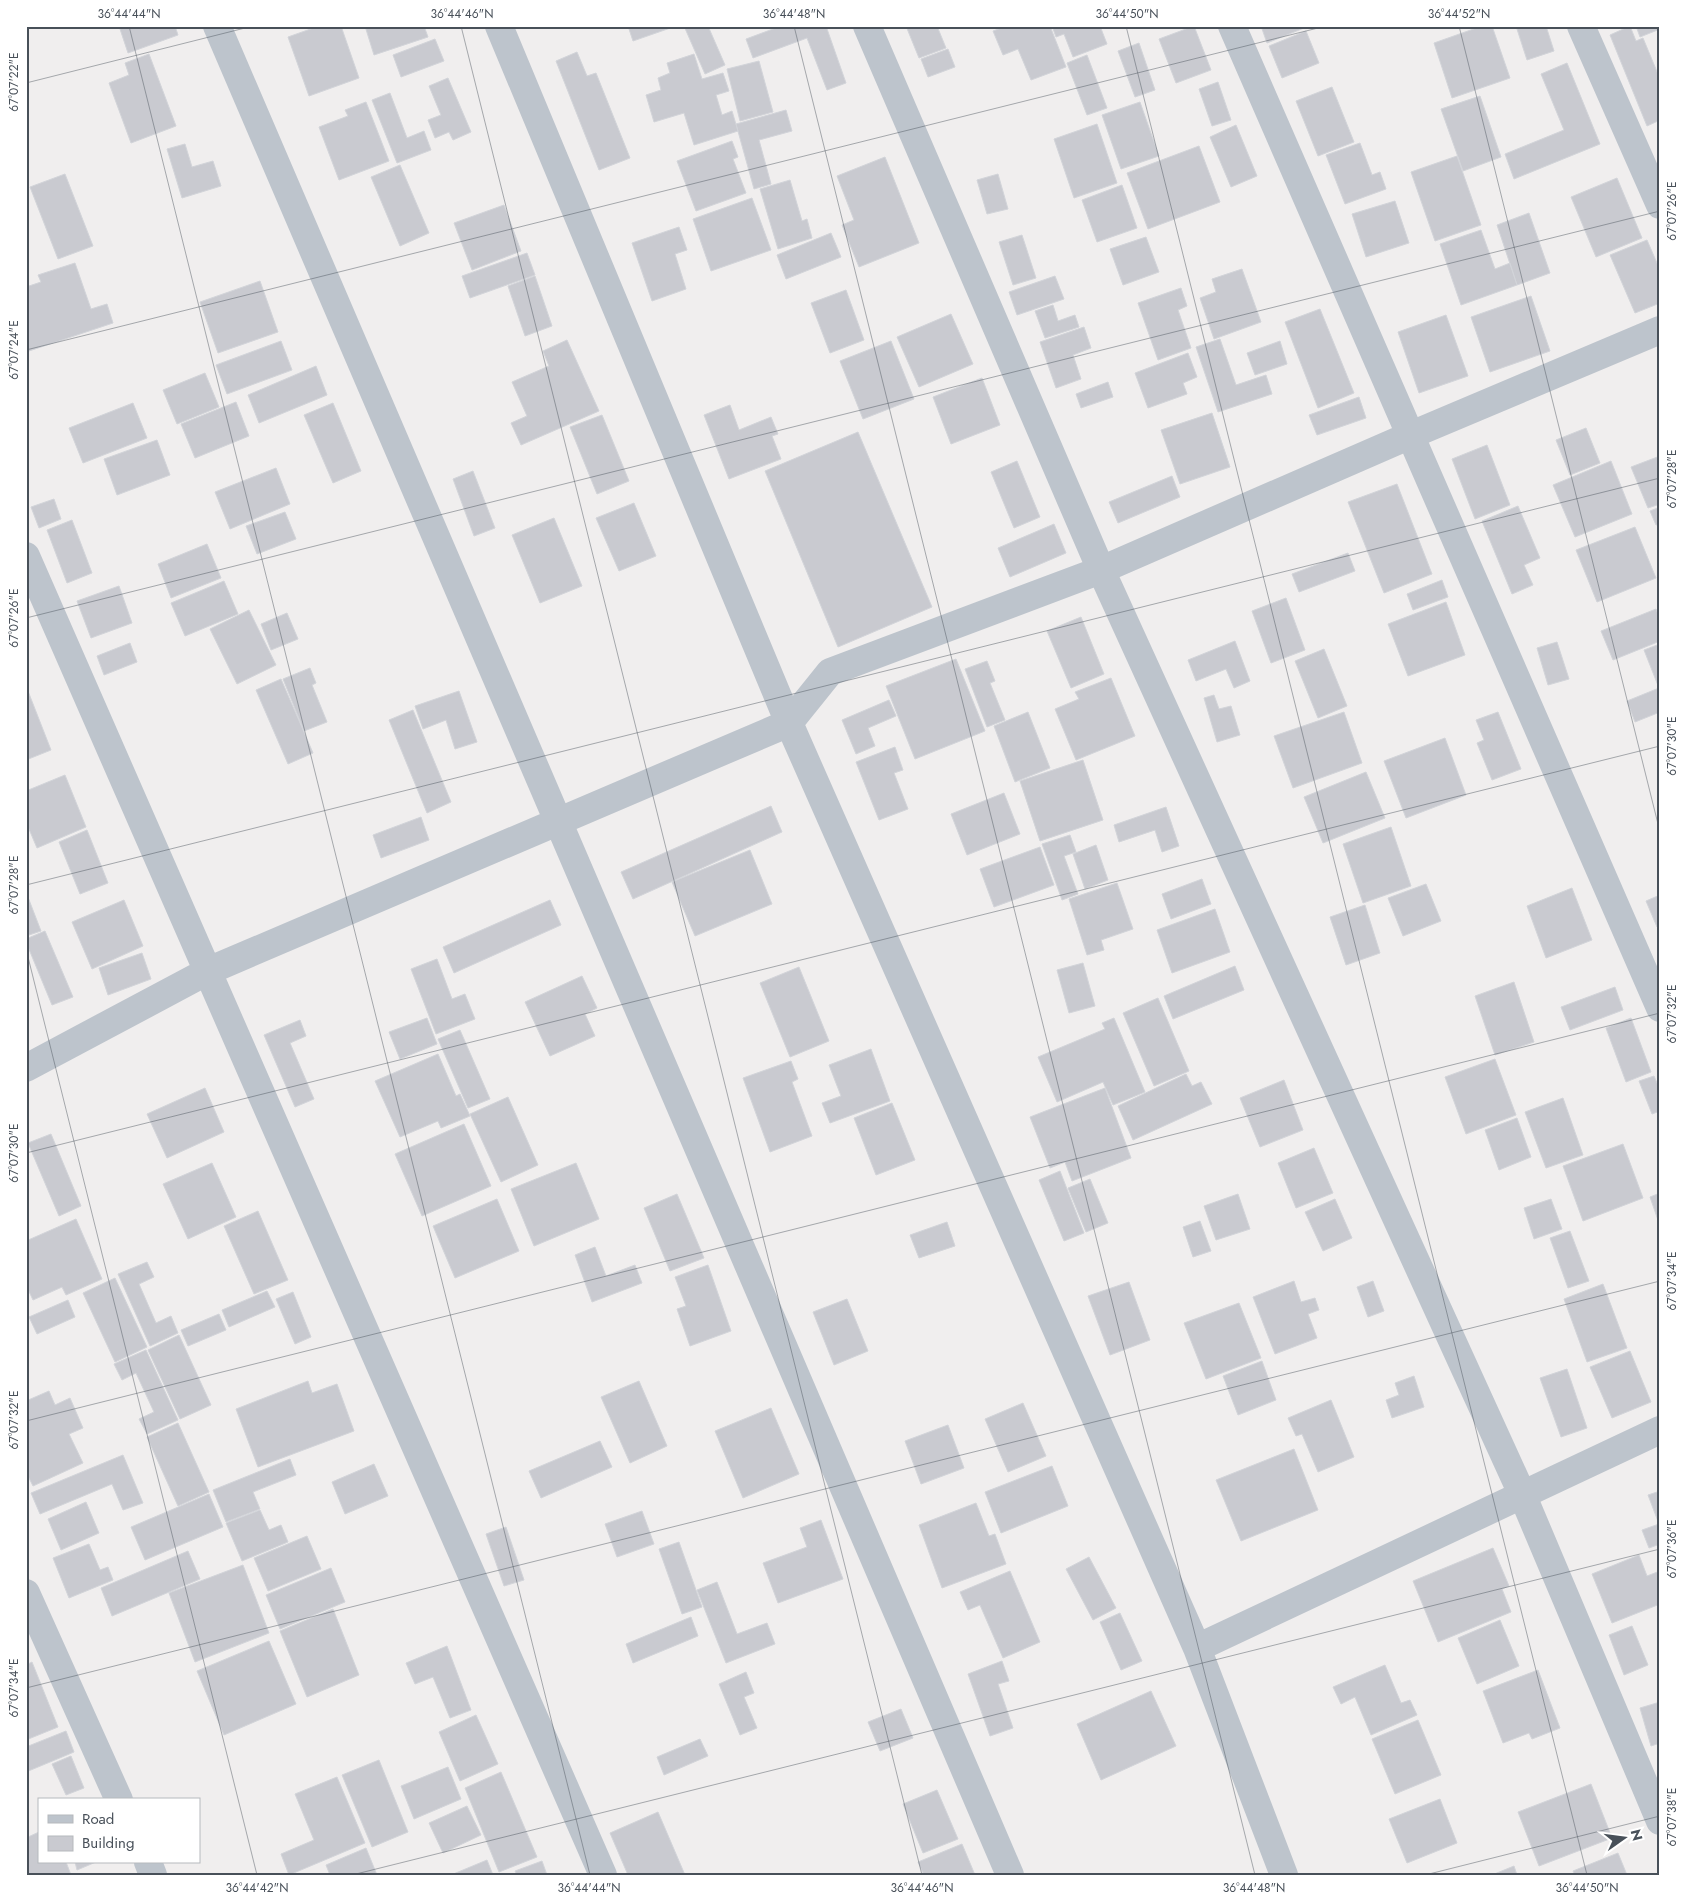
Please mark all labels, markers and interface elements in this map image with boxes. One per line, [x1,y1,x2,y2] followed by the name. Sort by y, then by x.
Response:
[97,5,161,23] text: 36°44'44"N
[430,5,494,23] text: 36°44'46"N
[763,5,825,23] text: 36°44'48"N
[1095,5,1159,23] text: 36°44'50"N
[1428,5,1490,23] text: 36°44'52"N
[5,52,23,112] text: 67°07'22"E
[1663,181,1681,241] text: 67°07'26"E
[5,320,23,380] text: 67°07'24"E
[1663,449,1681,509] text: 67°07'28"E
[5,588,23,648] text: 67°07'26"E
[1663,716,1681,776] text: 67°07'30"E
[5,855,23,915] text: 67°07'28"E
[1663,984,1681,1044] text: 67°07'32"E
[5,1123,23,1183] text: 67°07'30"E
[1663,1251,1681,1311] text: 67°07'34"E
[5,1390,23,1450] text: 67°07'32"E
[1663,1519,1681,1579] text: 67°07'36"E
[5,1658,23,1718] text: 67°07'34"E
[1663,1788,1681,1846] text: 67°07'38"E
[38,1798,200,1864] legend
[82,1808,114,1830] text: Road
[1598,1814,1648,1864] north arrow
[1626,1827,1648,1843] text: N
[82,1832,134,1854] text: Building
[226,1879,288,1897] text: 36°44'42"N
[557,1879,621,1897] text: 36°44'44"N
[890,1879,954,1897] text: 36°44'46"N
[1223,1879,1285,1897] text: 36°44'48"N
[1555,1879,1619,1897] text: 36°44'50"N

